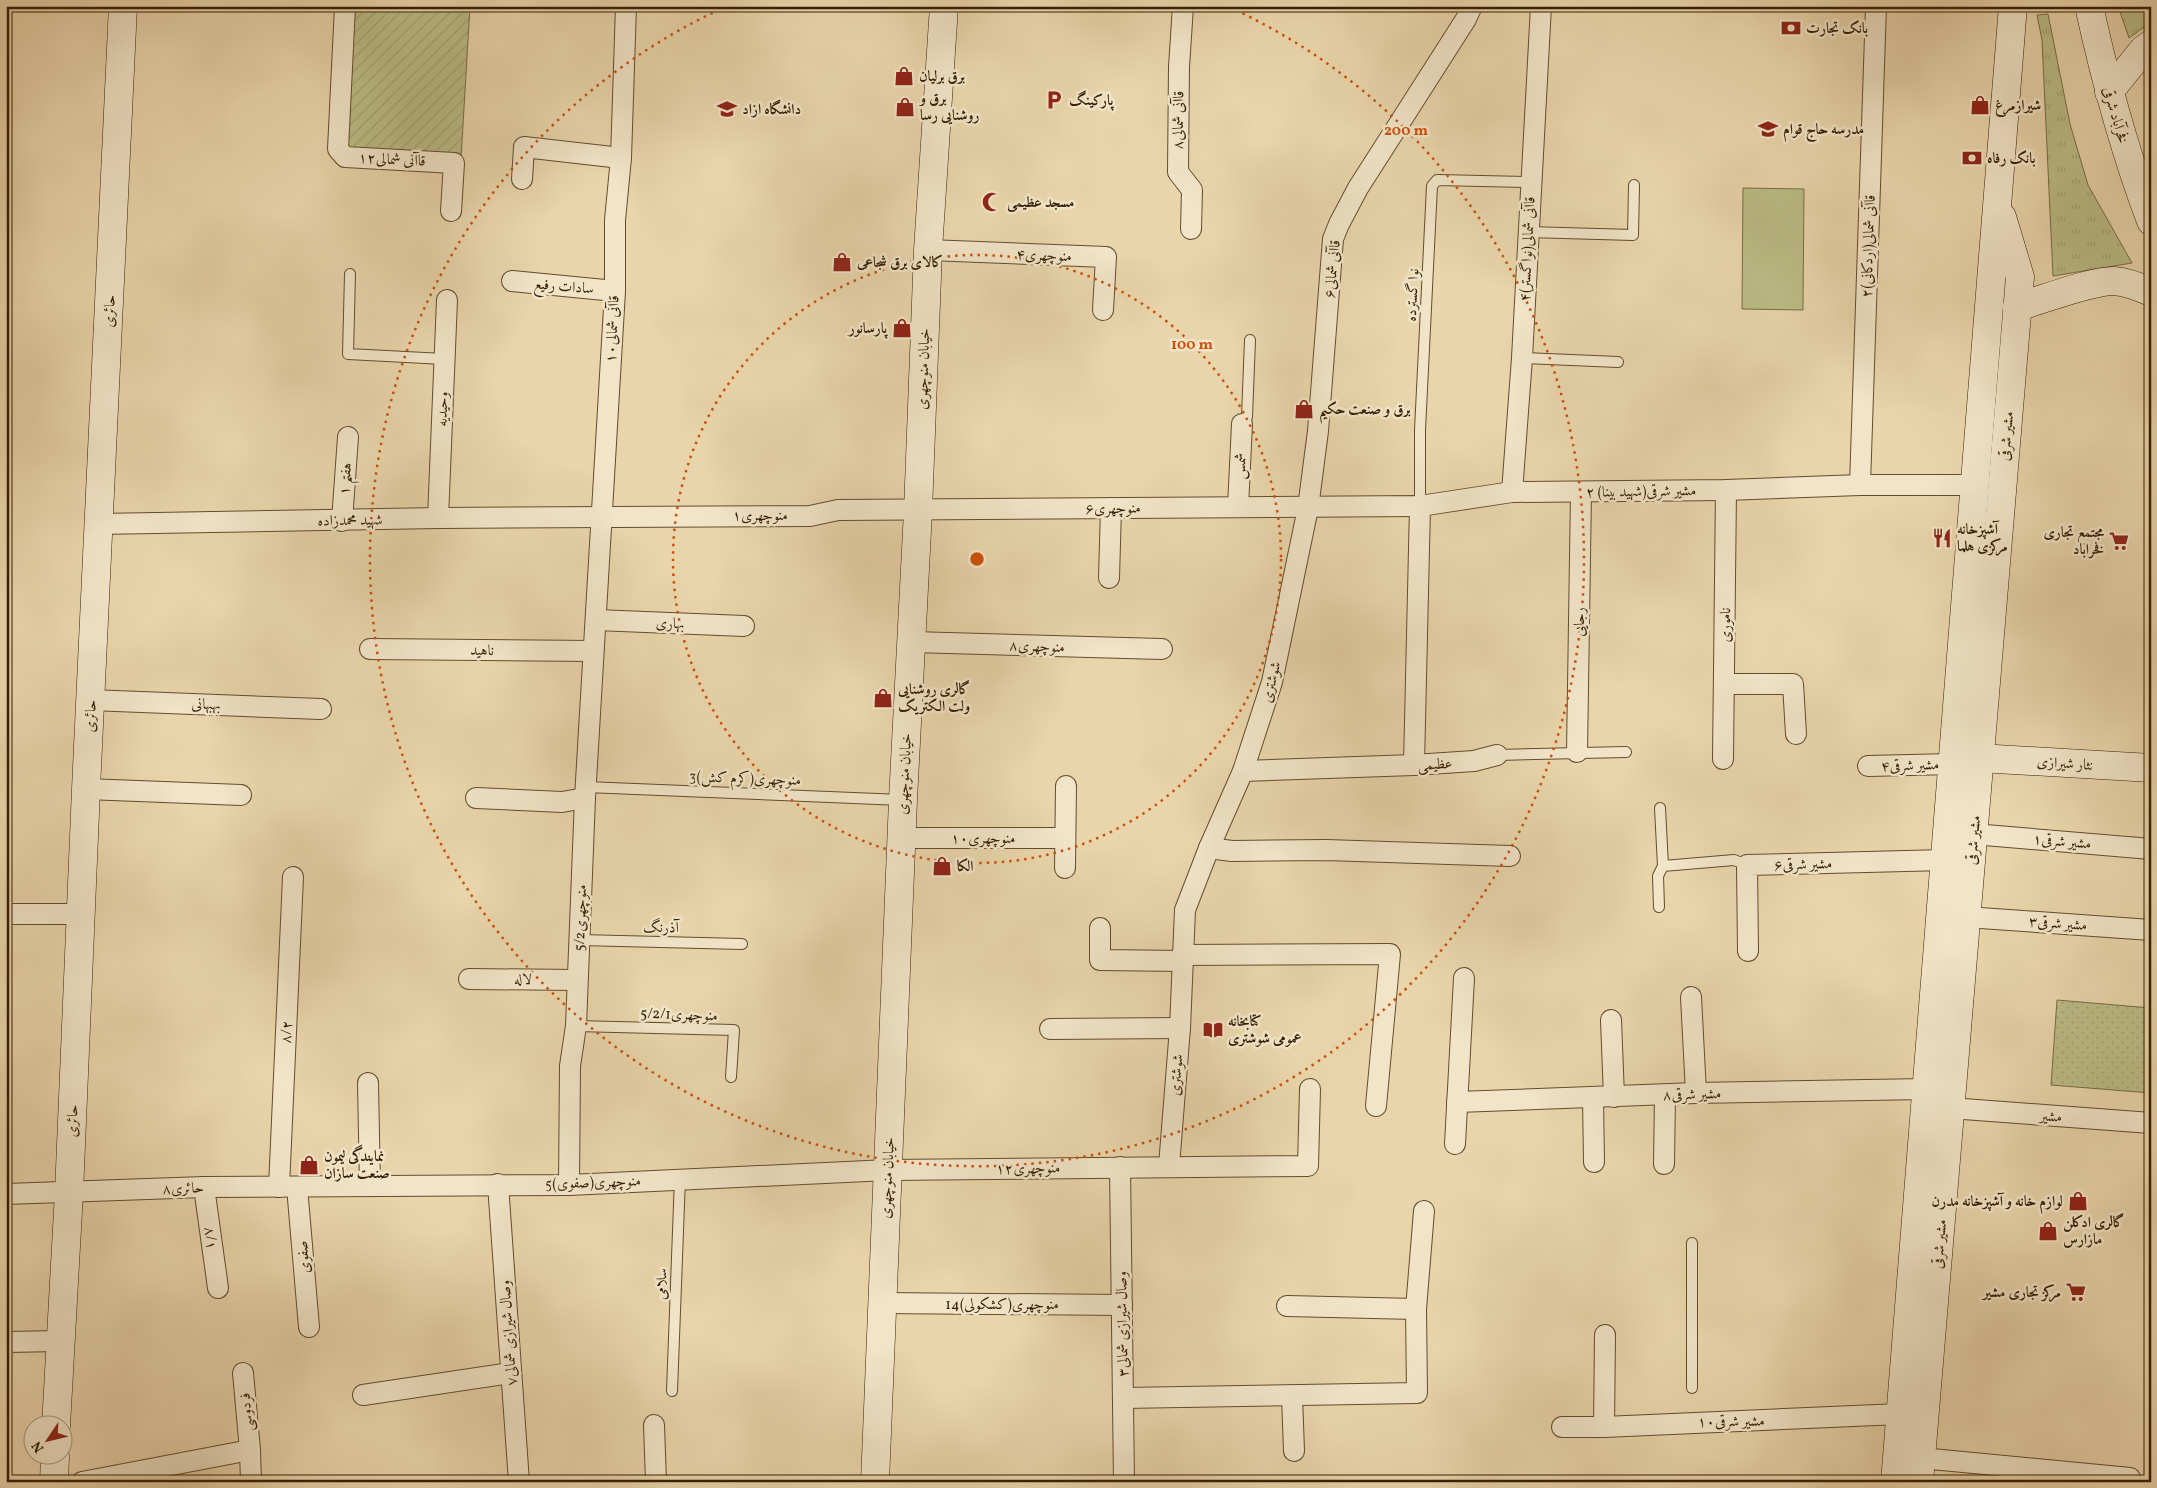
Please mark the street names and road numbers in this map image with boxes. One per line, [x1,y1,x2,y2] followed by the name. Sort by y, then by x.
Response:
[2096,84,2133,146] street label: فخرآباد شرقی
[1168,91,1191,150] street label: قاآنی شمالی۸
[358,148,426,173] street label: قاآنی شمالی۱۲
[1857,194,1882,298] street label: ۲قاآنی شمالی(اردکانی)
[1515,196,1542,302] street label: ۴قاآنی شمالی(نواگستر)
[1320,239,1347,299] street label: قاآنی شمالی۶
[1016,245,1072,268] street label: منوچهری۴
[1402,268,1425,322] street label: نوا گسترده
[533,274,595,303] street label: سادات رفیع
[99,294,122,328] street label: حائری
[601,295,626,363] street label: قاآنی شمالی۱۰
[913,328,936,410] street label: خیابان منوچهری
[432,391,455,427] street label: وحیدیه
[1995,410,2020,462] street label: مشیر شرقی
[1230,452,1253,480] street label: شمس
[335,462,361,496] street label: هفتم ۱
[1586,481,1696,504] street label: ۲ مشیر شرقی(شهید بینا)
[1085,499,1141,520] street label: منوچهری۶
[732,506,788,527] street label: منوچهری۱
[317,510,383,533] street label: شهید محمدزاده
[1570,607,1591,637] street label: رجایی
[1716,607,1737,643] street label: ناموری
[655,614,685,635] street label: بهاری
[1009,636,1065,659] street label: منوچهری۸
[470,641,494,662] street label: ناهید
[1257,659,1288,705] street label: شوشتری
[191,694,221,717] street label: بهبهانی
[80,699,103,733] street label: حائری
[893,733,918,815] street label: خیابان منوچهری
[2036,752,2094,777] street label: نثار شیرازی
[1417,754,1453,777] street label: عظیمی
[1880,755,1940,778] street label: ۴مشیر شرقی
[689,767,801,793] street label: 3منوچهری(کرم کش)
[1962,814,1987,866] street label: مشیر شرقی
[951,829,1015,850] street label: منوچهری۱۰
[2032,829,2092,856] street label: ۱مشیر شرقی
[1773,854,1833,877] street label: ۶مشیر شرقی
[570,884,593,952] street label: 5/2منوچهری
[2028,912,2088,937] street label: ۳مشیر شرقی
[643,917,681,939] street label: آذرنگ
[514,970,532,991] street label: لاله
[640,1004,718,1027] street label: 5/2/1منوچهری
[276,1020,299,1044] street label: ۸/۲
[1165,1053,1190,1097] street label: شوشتری
[1662,1084,1722,1107] street label: مشیر شرقی۸
[62,1104,85,1138] street label: حائری
[2037,1106,2063,1129] street label: مشیر
[876,1137,901,1219] street label: خیابان منوچهری
[996,1158,1060,1181] street label: منوچهری۱۲
[545,1171,641,1196] street label: 5منوچهری(صفوی)
[162,1178,204,1201] street label: حائری۸
[1928,1218,1953,1270] street label: مشیر شرقی
[198,1225,221,1251] street label: ۸/۱
[293,1240,316,1274] street label: صفوی
[651,1268,674,1300] street label: سلامی
[1112,1271,1135,1377] street label: وصال شیرازی شمالی۳
[495,1279,524,1386] street label: وصال شیرازی شمالی۷
[945,1295,1059,1316] street label: 14منوچهری(کشکولی)
[235,1392,260,1432] street label: فردوسی
[1697,1411,1765,1434] street label: مشیر شرقی۱۰

